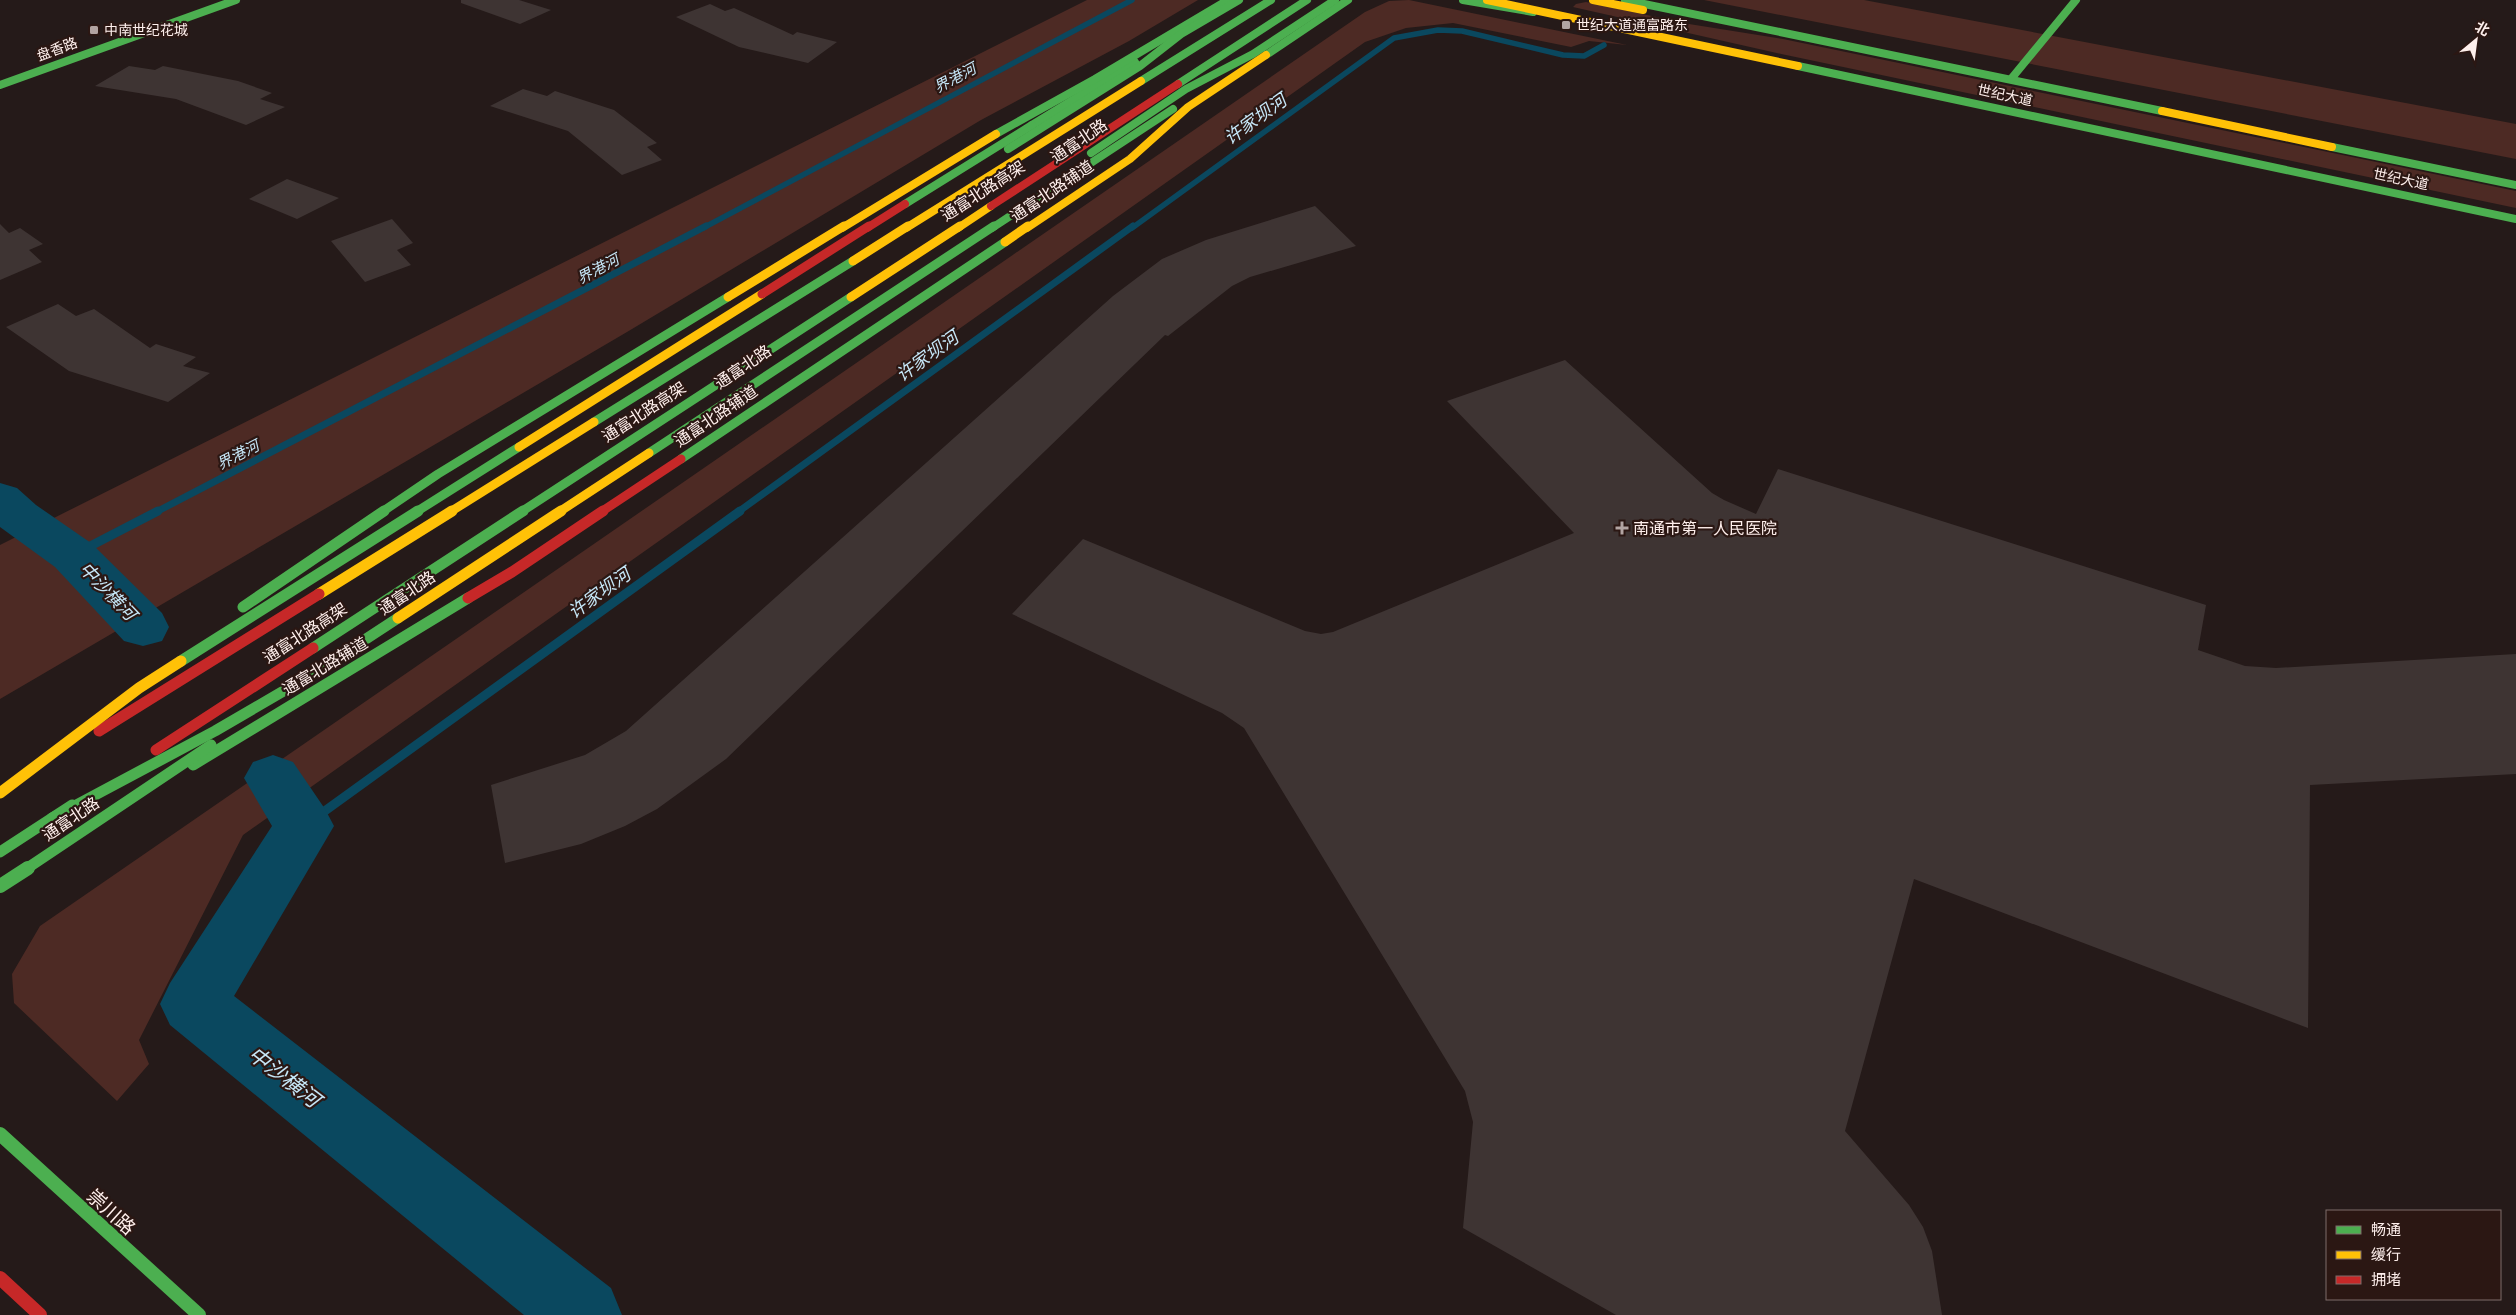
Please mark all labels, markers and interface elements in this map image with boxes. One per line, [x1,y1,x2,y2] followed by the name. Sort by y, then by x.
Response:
[2451,15,2501,65] north arrow
[1576,17,1688,33] place label: 世纪大道通富路东
[2472,18,2492,39] text: 北
[1560,19,1572,31] marker: 世纪大道通富路东
[104,22,188,38] place label: 中南世纪花城
[88,24,100,36] marker: 中南世纪花城
[35,34,79,64] street label: 盘香路
[931,58,982,97] water label: 界港河
[1976,81,2034,109] street label: 世纪大道
[1220,88,1293,149] water label: 许家坝河
[1047,115,1111,167] street label: 通富北路
[1007,156,1097,226] street label: 通富北路辅道
[938,157,1028,225] street label: 通富北路高架
[2372,165,2430,193] street label: 世纪大道
[574,249,625,288] water label: 界港河
[892,325,965,386] water label: 许家坝河
[711,341,775,393] street label: 通富北路
[599,378,689,446] street label: 通富北路高架
[671,381,761,451] street label: 通富北路辅道
[214,435,265,473] water label: 界港河
[1633,519,1777,538] place label: 南通市第一人民医院
[1615,521,1629,535] marker: 南通市第一人民医院
[75,558,143,626] water label: 中沙横河
[564,562,637,623] water label: 许家坝河
[375,567,439,619] street label: 通富北路
[260,599,350,667] street label: 通富北路高架
[279,633,371,699] street label: 通富北路辅道
[39,793,103,845] street label: 通富北路
[244,1042,328,1115] water label: 中沙横河
[82,1184,140,1240] street label: 崇川路
[2326,1210,2501,1300] legend
[2371,1221,2401,1239] text: 畅通
[2371,1246,2401,1264] text: 缓行
[2371,1271,2401,1289] text: 拥堵

